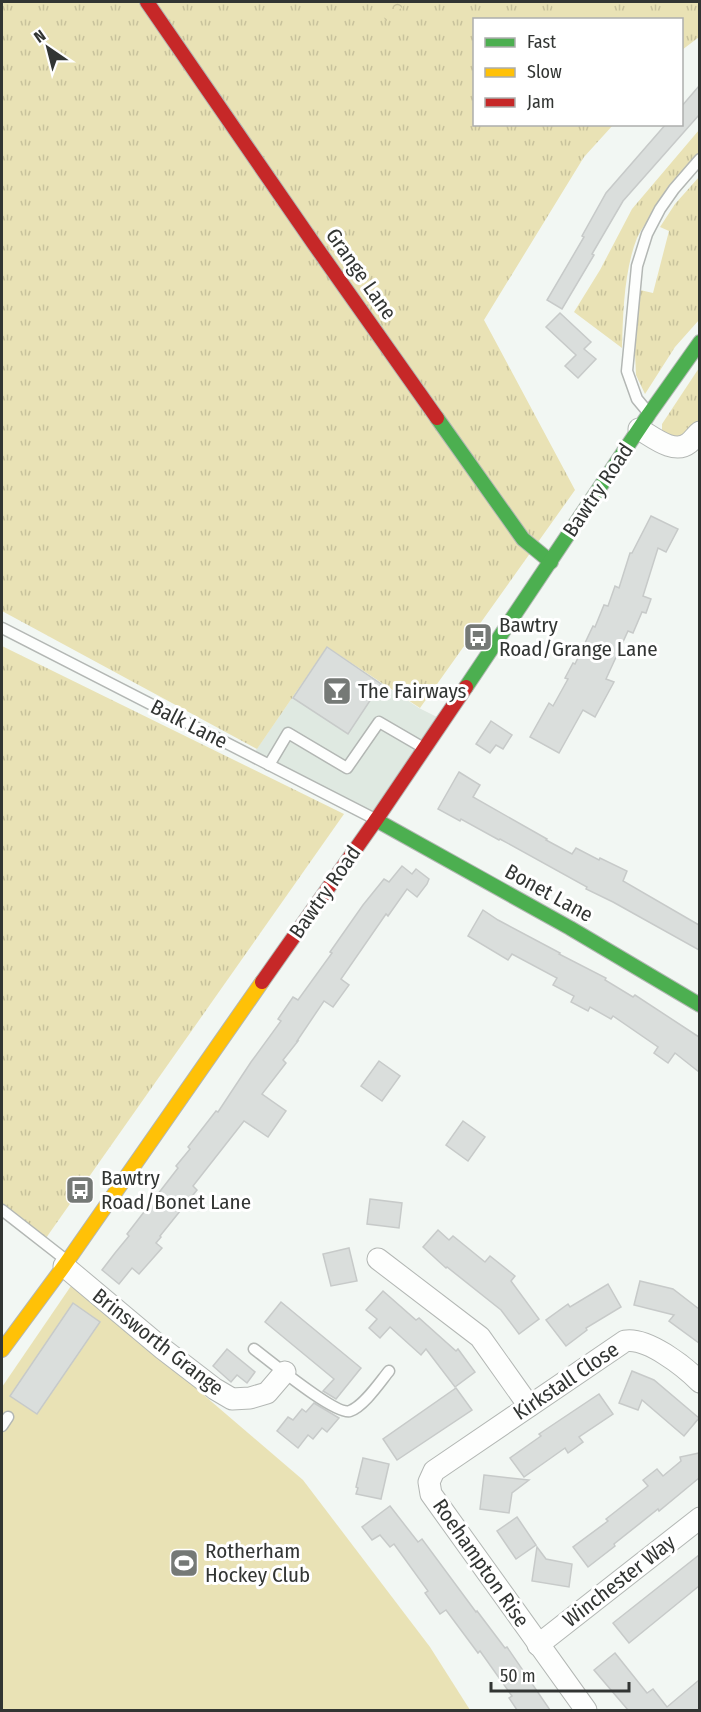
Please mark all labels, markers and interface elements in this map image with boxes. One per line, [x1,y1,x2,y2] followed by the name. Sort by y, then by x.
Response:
[18,18,78,78] north arrow
[473,18,683,126] legend
[30,26,49,47] text: N
[527,31,556,53] text: Fast
[527,61,562,83] text: Slow
[527,91,555,113] text: Jam
[320,223,402,325] street label: Grange Lane
[557,438,639,542] street label: Bawtry Road
[499,612,658,662] place label: Bawtry Road/Grange Lane
[462,621,494,653] bus stop icon: Bawtry Road/Grange Lane
[321,675,353,707] bar icon: The Fairways
[358,678,467,704] place label: The Fairways
[146,694,232,754] street label: Balk Lane
[284,841,366,943] street label: Bawtry Road
[500,858,598,928] street label: Bonet Lane
[101,1165,251,1215] place label: Bawtry Road/Bonet Lane
[64,1174,96,1206] bus stop icon: Bawtry Road/Bonet Lane
[87,1283,229,1401] street label: Brinsworth Grange
[508,1336,624,1426] street label: Kirkstall Close
[427,1494,535,1632] street label: Roehampton Rise
[558,1529,681,1633] street label: Winchester Way
[205,1538,310,1588] place label: Rotherham Hockey Club
[168,1547,200,1579] sports icon: Rotherham Hockey Club
[491,1655,629,1693] scale bar
[500,1665,536,1687] text: 50 m

